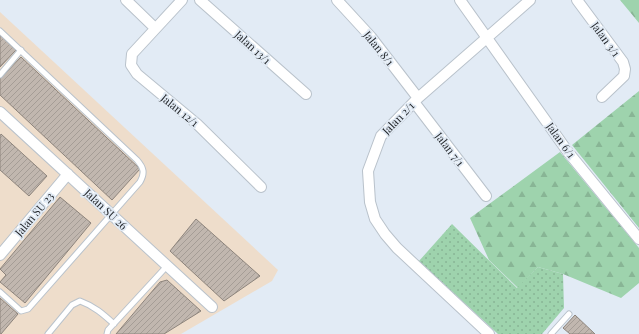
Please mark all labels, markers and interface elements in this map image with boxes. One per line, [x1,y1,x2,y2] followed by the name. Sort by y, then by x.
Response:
[588,18,624,60] street label: Jalan 3/1
[231,26,274,67] street label: Jalan 13/1
[360,27,398,69] street label: Jalan 8/1
[157,90,202,130] street label: Jalan 12/1
[378,98,417,138] street label: Jalan 2/1
[542,118,579,161] street label: Jalan 6/1
[431,128,468,169] street label: Jalan 7/1
[80,184,131,233] street label: Jalan SU 26
[11,189,57,240] street label: Jalan SU 23

